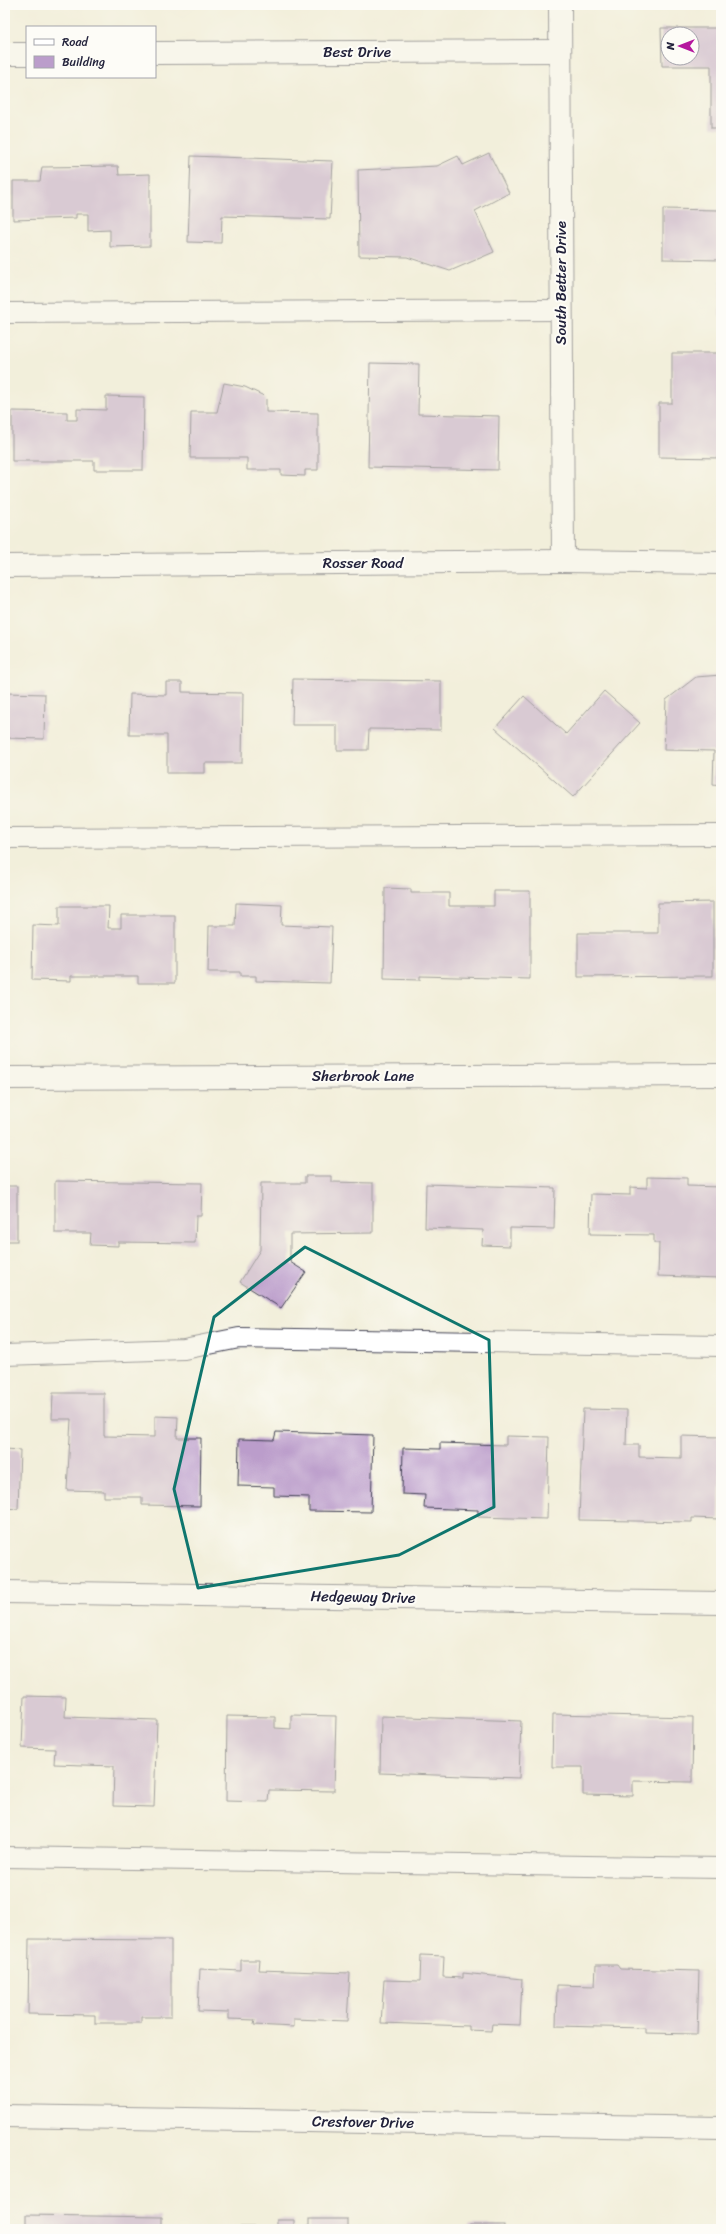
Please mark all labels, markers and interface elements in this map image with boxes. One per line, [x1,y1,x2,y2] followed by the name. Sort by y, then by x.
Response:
[26,26,156,78] legend
[660,26,700,66] north arrow
[62,31,89,53] text: Road
[323,39,391,65] street label: Best Drive
[661,42,680,51] text: N
[62,51,105,73] text: Building
[548,221,574,345] street label: South Better Drive
[323,550,404,576] street label: Rosser Road
[312,1063,415,1089] street label: Sherbrook Lane
[310,1583,416,1611] street label: Hedgeway Drive
[312,2108,414,2136] street label: Crestover Drive

